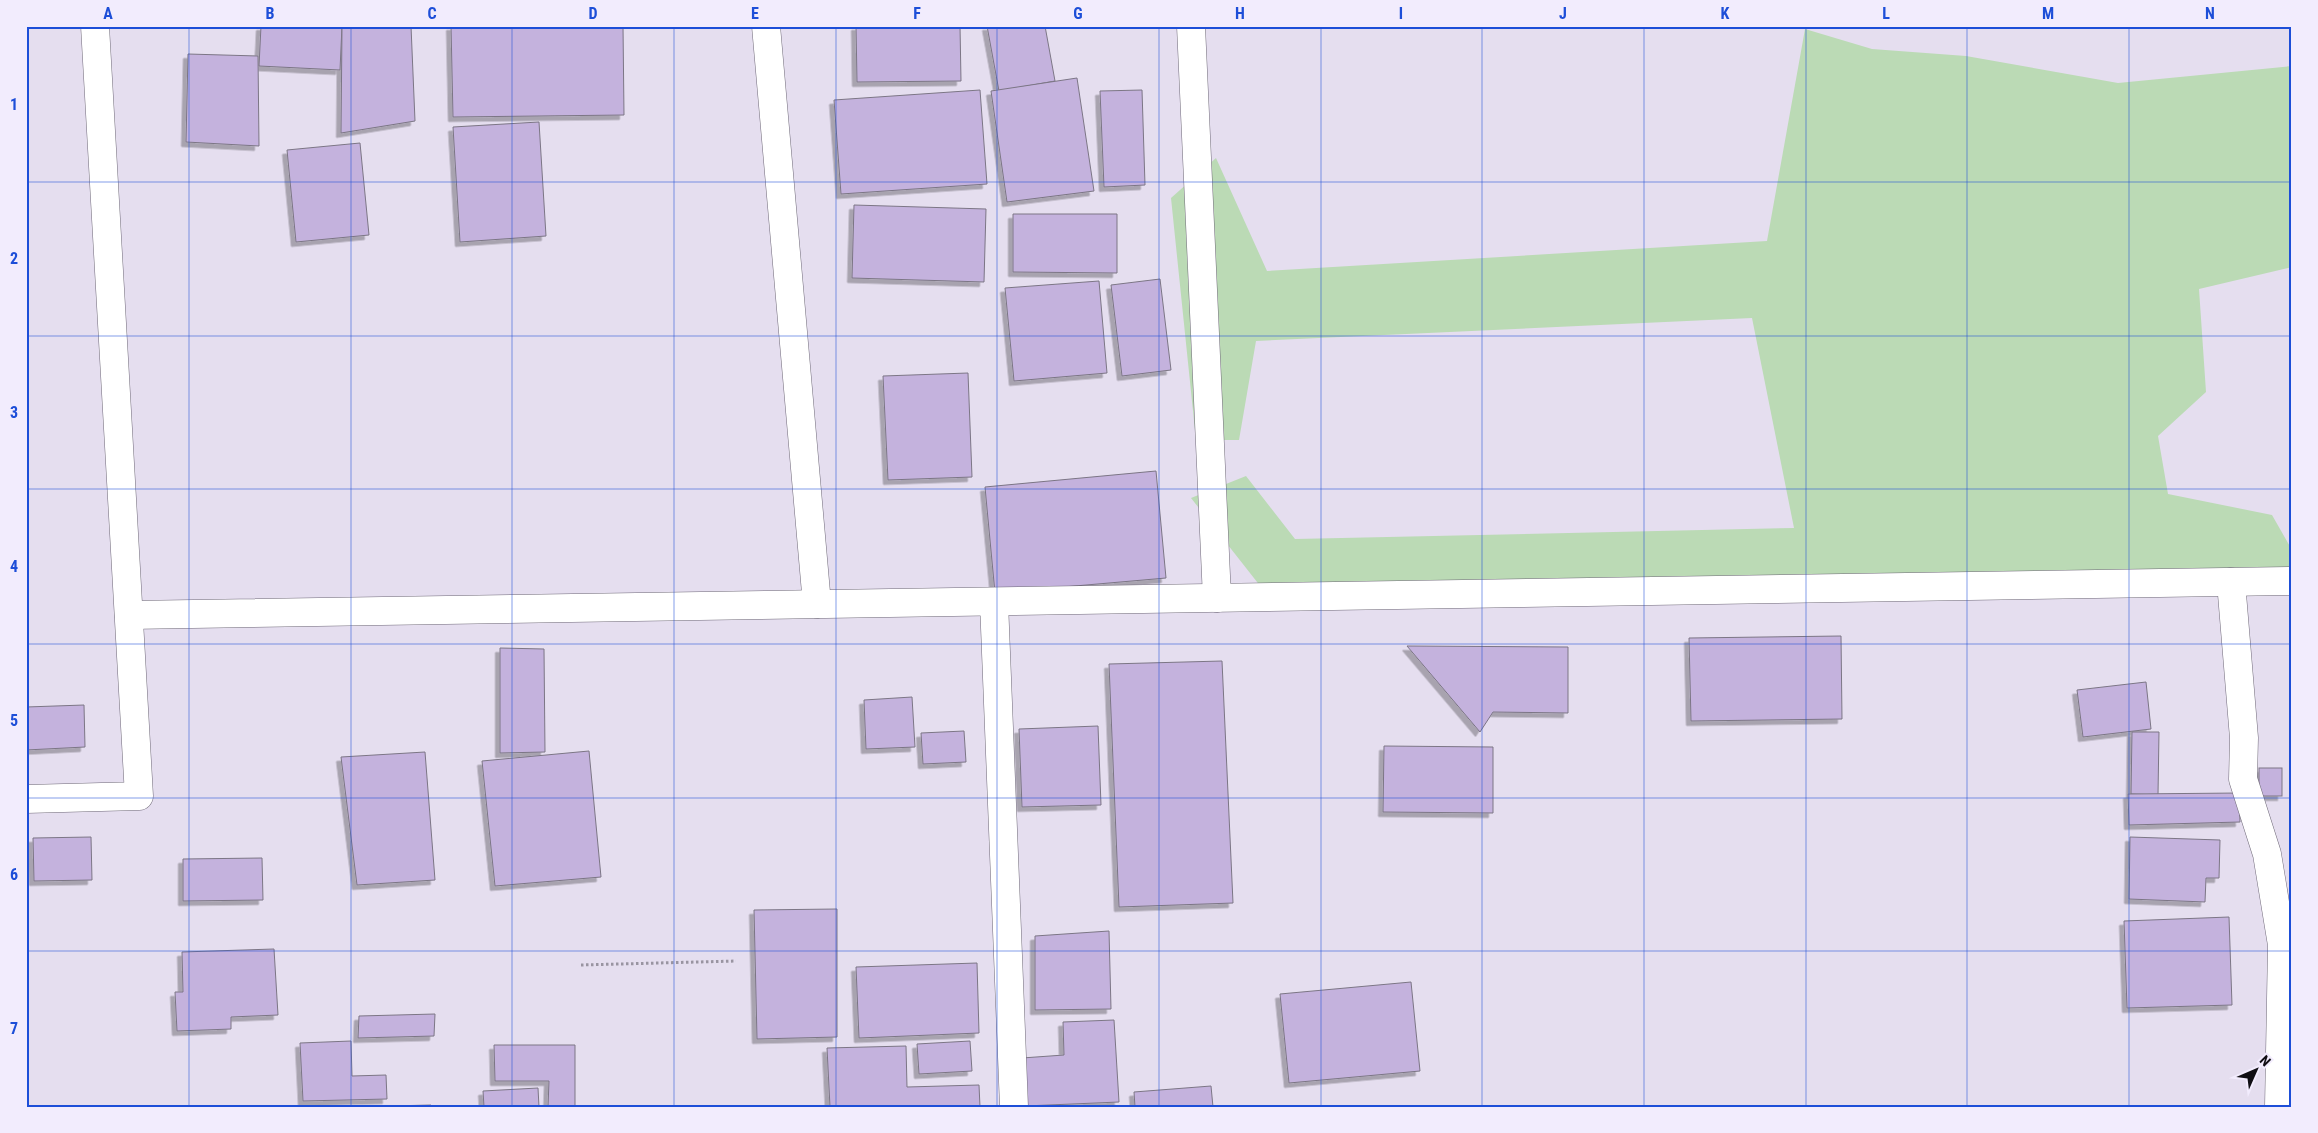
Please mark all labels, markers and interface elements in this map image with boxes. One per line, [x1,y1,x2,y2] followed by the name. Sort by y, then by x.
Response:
[103,4,113,23] text: A
[266,4,275,23] text: B
[427,4,437,23] text: C
[588,4,598,23] text: D
[751,4,759,23] text: E
[913,4,921,23] text: F
[1073,4,1083,23] text: G
[1235,4,1245,23] text: H
[1399,4,1403,23] text: I
[1559,4,1567,23] text: J
[1721,4,1730,23] text: K
[1882,4,1890,23] text: L
[2042,4,2054,23] text: M
[2205,4,2215,23] text: N
[10,95,18,114] text: 1
[10,249,18,268] text: 2
[10,403,18,422] text: 3
[10,557,18,576] text: 4
[10,711,18,730] text: 5
[10,865,18,884] text: 6
[10,1019,18,1038] text: 7
[2230,1046,2280,1096] north arrow
[2257,1052,2274,1069] text: N

